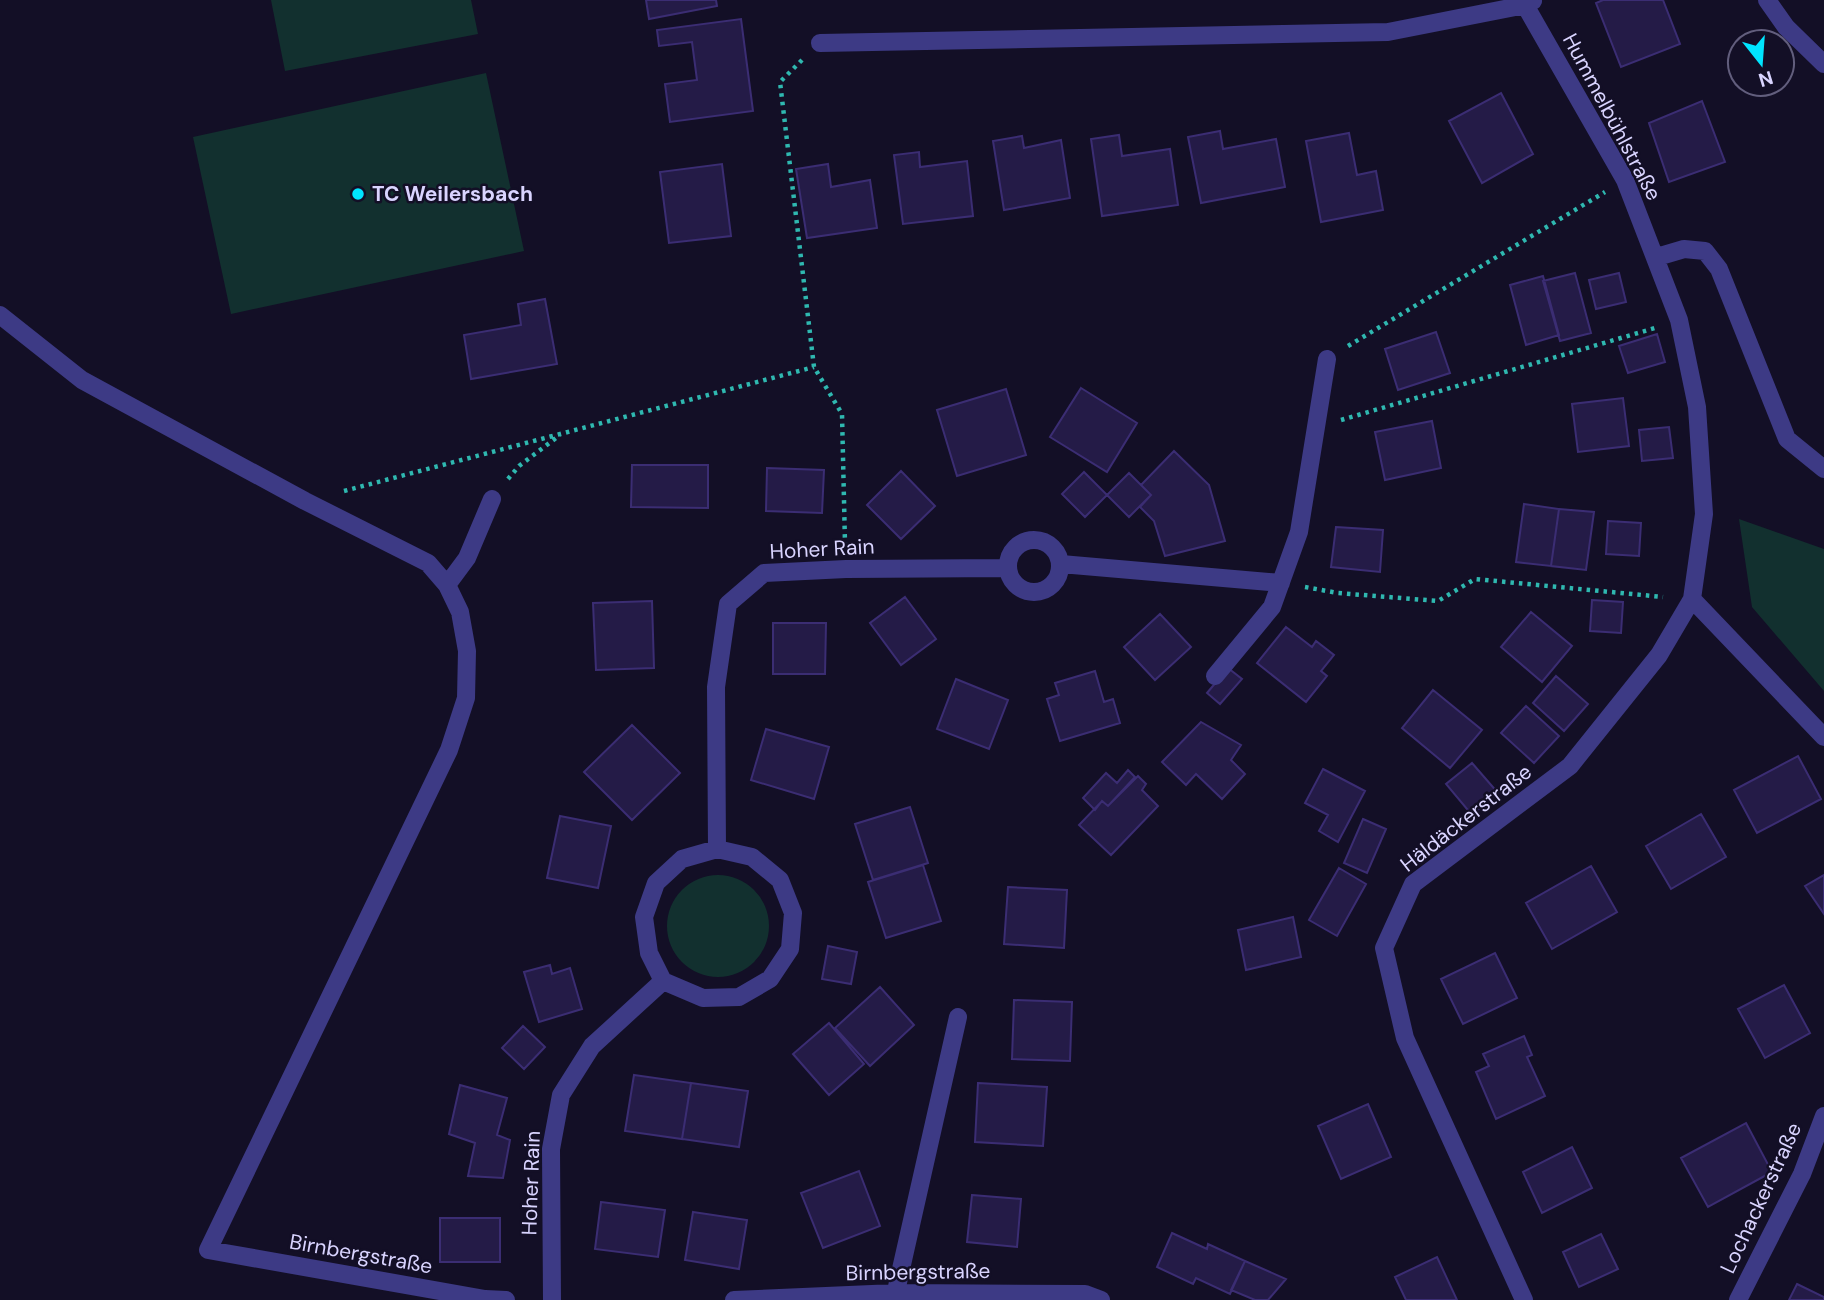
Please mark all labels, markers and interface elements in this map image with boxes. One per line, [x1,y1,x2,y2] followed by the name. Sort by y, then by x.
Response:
[1726,28,1796,98] north arrow
[1556,29,1668,205] street label: Hummelbühlstraße
[1756,65,1776,93] text: N
[372,180,533,208] place label: TC Weilersbach
[350,186,366,202] marker: TC Weilersbach
[769,532,875,566] street label: Hoher Rain
[1395,758,1538,878] street label: Häldäckerstraße
[1714,1118,1808,1278] street label: Lochackerstraße
[515,1130,547,1236] street label: Hoher Rain
[287,1228,435,1280] street label: Birnbergstraße
[845,1257,991,1287] street label: Birnbergstraße

